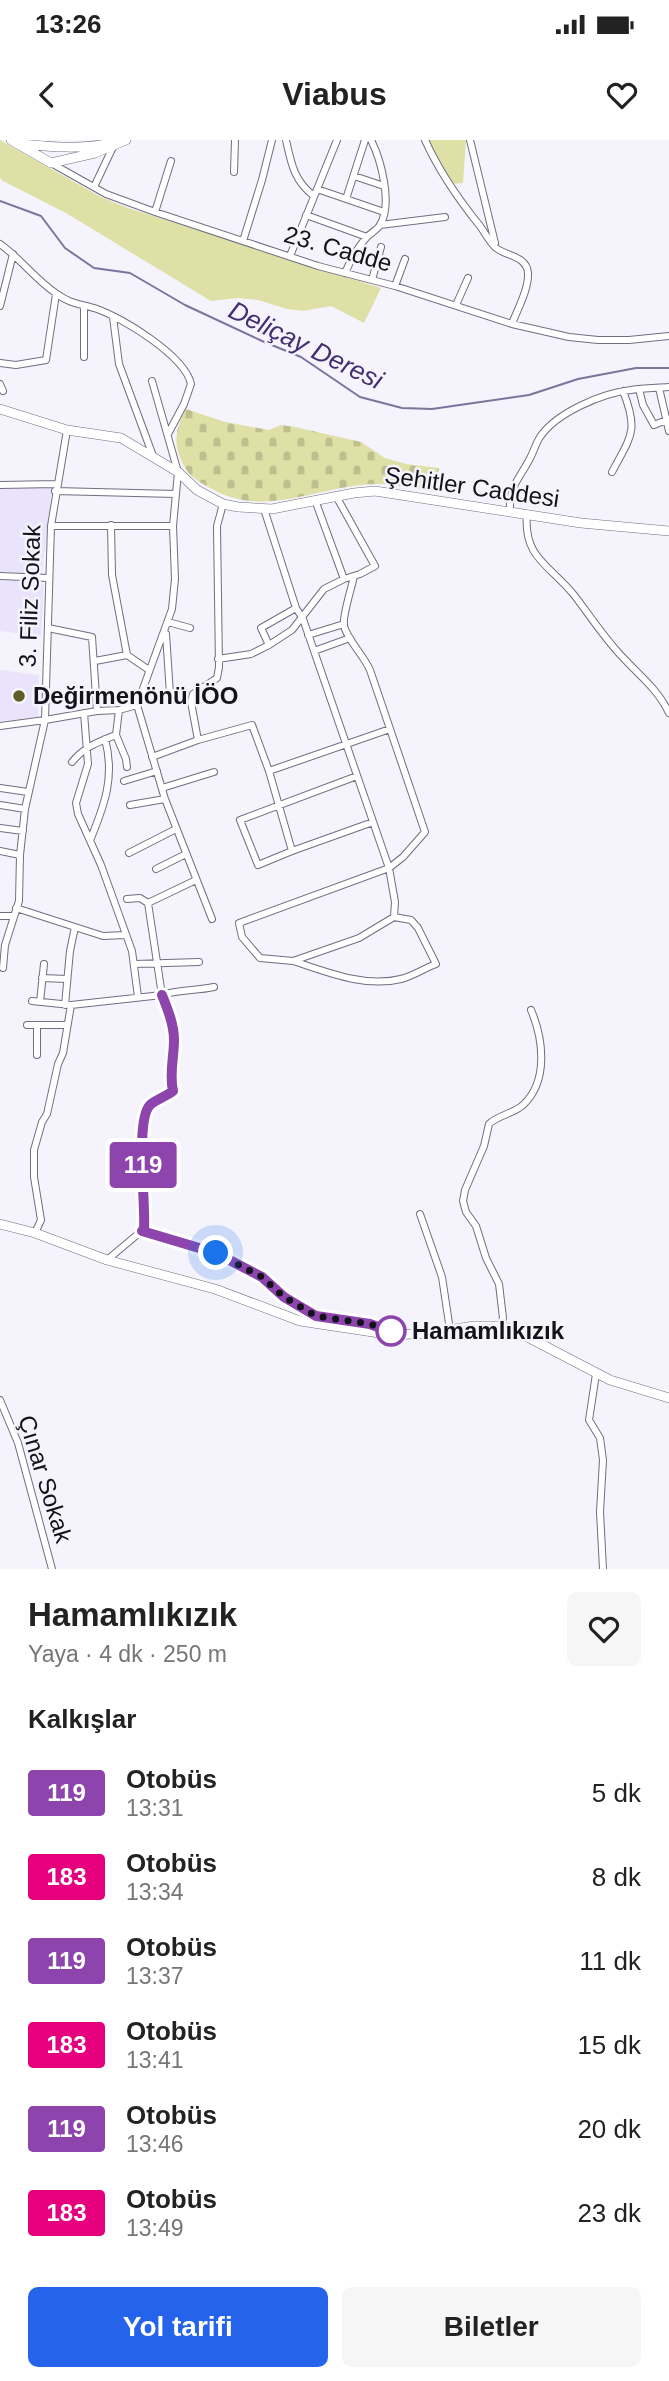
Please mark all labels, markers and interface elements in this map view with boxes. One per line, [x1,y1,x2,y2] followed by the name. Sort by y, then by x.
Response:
[35,9,102,39] text: 13:26
[28,76,66,114] icon: back
[282,76,387,112] text: Viabus
[603,76,641,114] icon: heart
[281,220,395,277] street label: 23. Cadde
[224,295,389,396] water label: Deliçay Deresi
[383,461,561,512] street label: Şehitler Caddesi
[14,523,46,668] street label: 3. Filiz Sokak
[33,682,238,709] place label: Değirmenönü İÖO
[11,688,27,704] marker: Değirmenönü İÖO
[103,1142,183,1188] line badge: 119
[124,1151,162,1178] text: 119
[198,1235,233,1270] your location
[376,1316,406,1346] marker: Hamamlıkızık
[412,1317,565,1344] place label: Hamamlıkızık
[13,1412,78,1547] street label: Çınar Sokak
[567,1592,641,1666] button: heart
[28,1596,237,1633] text: Hamamlıkızık
[28,1641,227,1667] text: Yaya · 4 dk · 250 m
[28,1704,136,1734] text: Kalkışlar
[126,1764,217,1794] text: Otobüs
[592,1778,641,1808] text: 5 dk
[47,1779,86,1806] text: 119
[126,1795,184,1821] text: 13:31
[126,1848,217,1878] text: Otobüs
[592,1862,641,1892] text: 8 dk
[46,1863,87,1890] text: 183
[126,1879,184,1905] text: 13:34
[126,1932,217,1962] text: Otobüs
[579,1946,641,1976] text: 11 dk
[47,1947,86,1974] text: 119
[126,1963,184,1989] text: 13:37
[126,2016,217,2046] text: Otobüs
[577,2030,641,2060] text: 15 dk
[46,2031,87,2058] text: 183
[126,2047,184,2073] text: 13:41
[126,2100,217,2130] text: Otobüs
[577,2114,641,2144] text: 20 dk
[47,2115,86,2142] text: 119
[126,2131,184,2157] text: 13:46
[126,2184,217,2214] text: Otobüs
[577,2198,641,2228] text: 23 dk
[46,2199,87,2226] text: 183
[126,2215,184,2241] text: 13:49
[28,2287,328,2367] button: Yol tarifi
[342,2287,641,2367] button: Biletler

